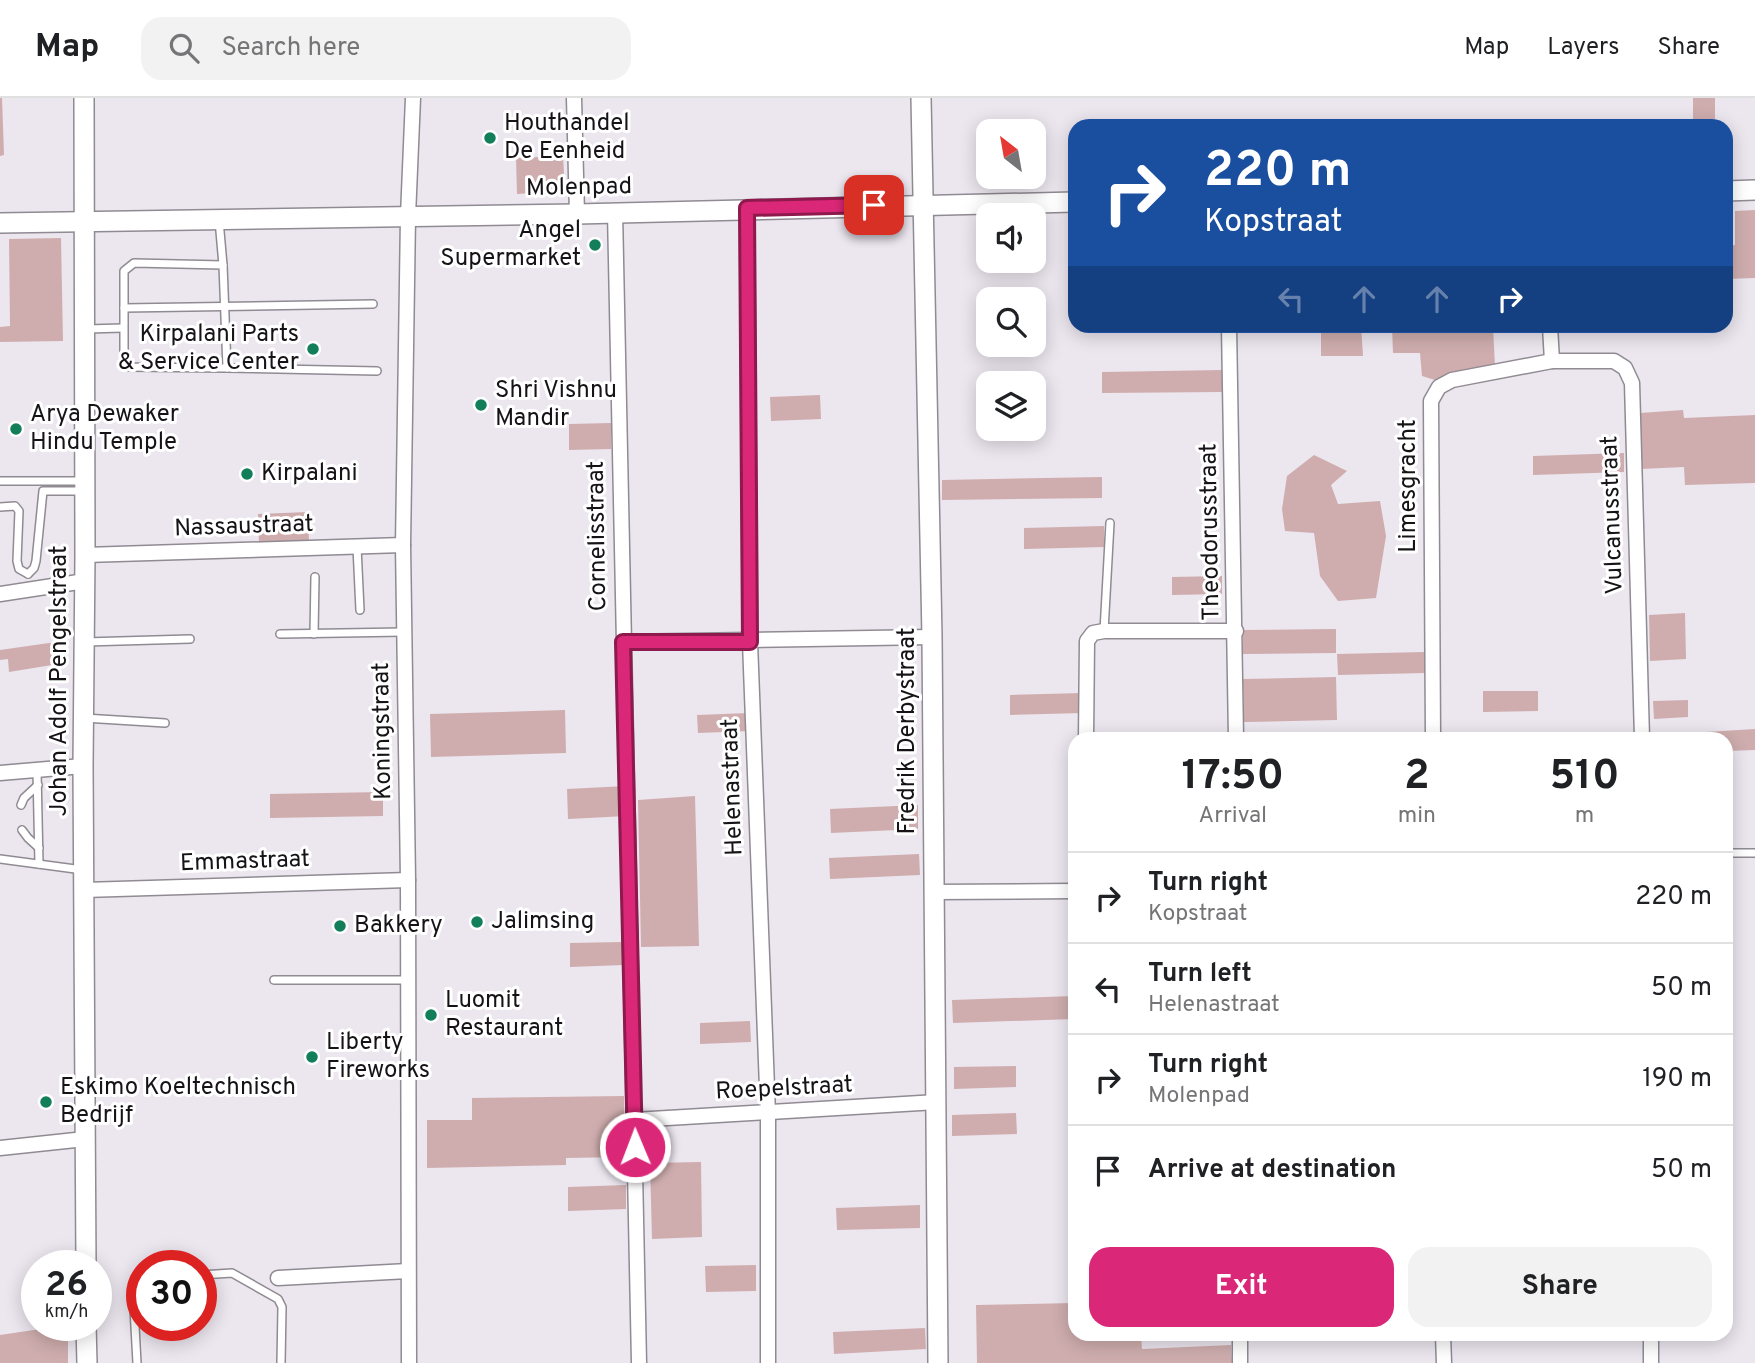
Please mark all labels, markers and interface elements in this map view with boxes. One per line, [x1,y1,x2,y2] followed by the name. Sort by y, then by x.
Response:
[141,17,631,80] search box
[35,27,99,69] text: Map
[165,29,203,67] icon: search
[221,32,360,65] text: Search here
[1464,33,1509,63] text: Map
[1547,33,1619,63] text: Layers
[1657,33,1720,63] text: Share
[504,109,629,167] place label: Houthandel De Eenheid
[976,119,1046,189] north arrow
[976,119,1046,441] map controls
[482,130,498,146] marker: Houthandel De Eenheid
[1204,142,1351,204] text: 220 m
[1089,147,1180,238] icon: right
[526,172,632,204] street label: Molenpad
[844,175,904,235] pin
[855,186,893,224] icon: arrive
[976,203,1046,273] button: sound
[1204,203,1343,243] text: Kopstraat
[440,216,581,274] place label: Angel Supermarket
[587,237,603,253] marker: Angel Supermarket
[1272,280,1310,318] icon: left
[1345,280,1383,318] icon: ahead
[1418,280,1456,318] icon: ahead
[1491,280,1529,318] icon: right
[976,287,1046,357] button: search
[118,320,299,378] place label: Kirpalani Parts & Service Center
[305,341,321,357] marker: Kirpalani Parts & Service Center
[976,371,1046,441] button: layers
[495,376,617,434] place label: Shri Vishnu Mandir
[473,397,489,413] marker: Shri Vishnu Mandir
[30,400,179,458] place label: Arya Dewaker Hindu Temple
[1394,419,1424,553] street label: Limesgracht
[8,421,24,437] marker: Arya Dewaker Hindu Temple
[1595,435,1631,595] street label: Vulcanusstraat
[1194,443,1228,621] street label: Theodorusstraat
[261,459,358,489] place label: Kirpalani
[582,460,614,612] street label: Cornelisstraat
[239,466,255,482] marker: Kirpalani
[174,510,314,544] street label: Nassaustraat
[45,546,75,817] street label: Johan Adolf Pengelstraat
[893,627,923,835] street label: Fredrik Derbystraat
[367,662,399,800] street label: Koningstraat
[716,718,750,856] street label: Helenastraat
[1181,751,1284,804] text: 17:50
[1404,751,1430,804] text: 2
[1549,751,1620,804] text: 510
[1199,802,1267,831] text: Arrival
[1398,802,1436,831] text: min
[1575,802,1594,831] text: m
[179,845,311,879] street label: Emmastraat
[1148,867,1268,900] text: Turn right
[1089,879,1127,917] icon: right
[1635,881,1712,914] text: 220 m
[1148,900,1248,929] text: Kopstraat
[491,907,594,937] place label: Jalimsing
[354,911,443,941] place label: Bakkery
[469,914,485,930] marker: Jalimsing
[332,918,348,934] marker: Bakkery
[1148,958,1252,991] text: Turn left
[1089,970,1127,1008] icon: left
[1651,972,1712,1005] text: 50 m
[445,986,563,1044] place label: Luomit Restaurant
[1148,991,1280,1020] text: Helenastraat
[423,1007,439,1023] marker: Luomit Restaurant
[326,1028,430,1086] place label: Liberty Fireworks
[304,1049,320,1065] marker: Liberty Fireworks
[1148,1049,1268,1082] text: Turn right
[1089,1061,1127,1099] icon: right
[1642,1063,1712,1096] text: 190 m
[715,1070,853,1108] street label: Roepelstraat
[60,1073,296,1131] place label: Eskimo Koeltechnisch Bedrijf
[1148,1082,1250,1111] text: Molenpad
[38,1094,54,1110] marker: Eskimo Koeltechnisch Bedrijf
[598,1110,672,1184] position arrow
[1089,1152,1127,1190] icon: arrive
[1148,1154,1396,1187] text: Arrive at destination
[1651,1154,1712,1187] text: 50 m
[1089,1247,1394,1327] button: Exit
[1408,1247,1712,1327] button: Share
[126,1250,217,1341] speed limit sign: 30
[45,1264,88,1308] text: 26
[45,1301,88,1324] text: km/h

